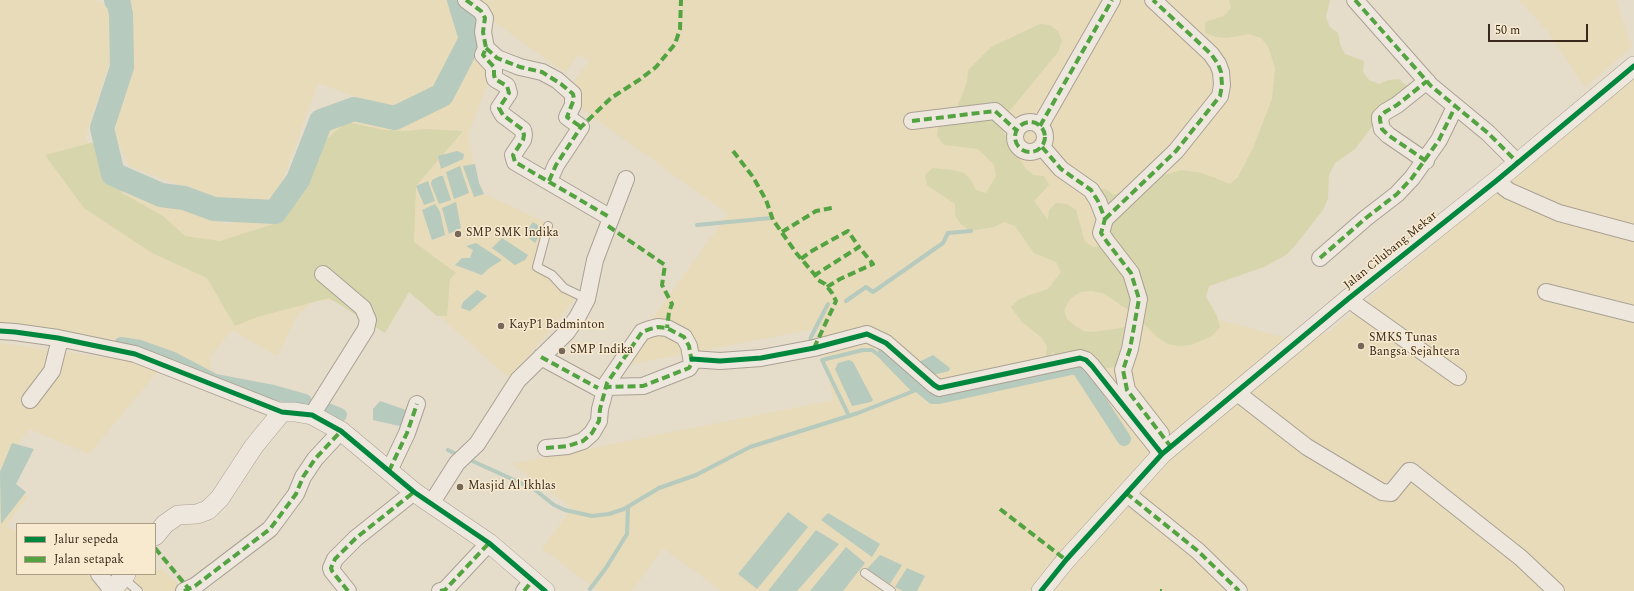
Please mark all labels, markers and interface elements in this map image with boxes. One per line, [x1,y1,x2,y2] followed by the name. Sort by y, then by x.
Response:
[1490,16,1590,42] scale bar
[1495,21,1520,40] text: 50 m
[1341,209,1441,293] street label: Jalan Cilubang Mekar
[466,227,559,241] place label: SMP SMK Indika
[453,229,463,239] marker: SMP SMK Indika
[509,319,605,333] place label: KayP1 Badminton
[496,321,506,331] marker: KayP1 Badminton
[1369,332,1460,360] place label: SMKS Tunas Bangsa Sejahtera
[1356,341,1366,351] marker: SMKS Tunas Bangsa Sejahtera
[570,344,633,358] place label: SMP Indika
[557,346,567,356] marker: SMP Indika
[468,480,556,494] place label: Masjid Al Ikhlas
[455,482,465,492] marker: Masjid Al Ikhlas
[16,523,156,575] legend
[54,530,118,549] text: Jalur sepeda
[54,550,124,569] text: Jalan setapak

